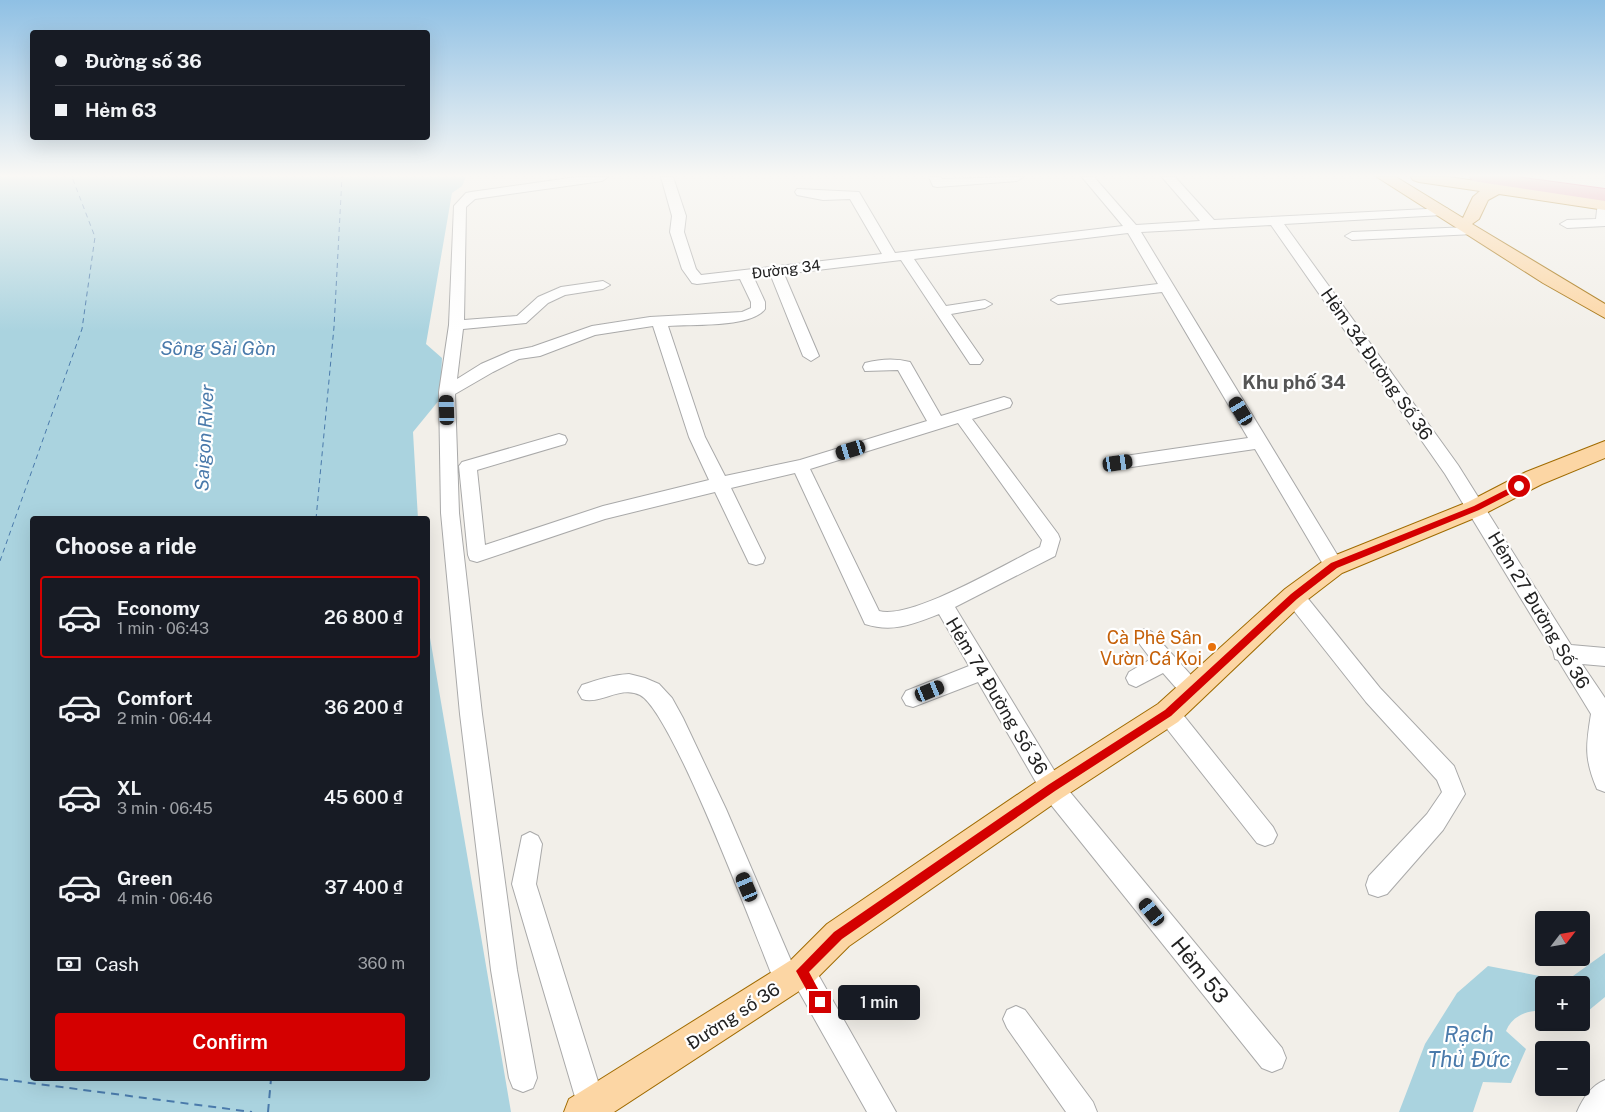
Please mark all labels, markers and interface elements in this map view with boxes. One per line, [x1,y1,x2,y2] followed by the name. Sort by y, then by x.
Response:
[85,50,202,72] text: Đường số 36
[85,99,157,121] text: Hẻm 63
[750,256,822,282] street label: Đường 34
[1317,284,1437,444] street label: Hẻm 34 Đường Số 36
[160,337,276,359] water label: Sông Sài Gòn
[1242,371,1346,393] district label: Khu phố 34
[190,383,218,492] water label: Saigon River
[1226,394,1255,428] car
[438,395,455,425] car
[834,438,867,462] car
[1102,453,1133,473] car
[1508,475,1530,497] route start
[1484,528,1594,692] street label: Hẻm 27 Đường Số 36
[55,533,197,559] text: Choose a ride
[57,595,102,640] icon: car
[117,597,200,619] text: Economy
[324,606,403,628] text: 26 800 ₫
[942,614,1052,778] street label: Hẻm 74 Đường Số 36
[117,619,209,638] text: 1 min · 06:43
[1100,627,1202,669] place label: Cà Phê Sân Vườn Cá Koi
[1206,641,1218,653] marker: Cà Phê Sân Vườn Cá Koi
[913,678,946,704] car
[57,685,102,730] icon: car
[117,687,193,709] text: Comfort
[324,696,403,718] text: 36 200 ₫
[117,709,212,728] text: 2 min · 06:44
[57,775,102,820] icon: car
[117,777,142,799] text: XL
[324,786,403,808] text: 45 600 ₫
[117,799,213,818] text: 3 min · 06:45
[57,865,102,910] icon: car
[117,867,172,889] text: Green
[734,870,759,904] car
[324,876,403,898] text: 37 400 ₫
[117,889,213,908] text: 4 min · 06:46
[1136,896,1167,928] car
[1535,911,1590,966] north arrow
[1535,911,1590,1096] map controls
[1166,932,1234,1008] street label: Hẻm 53
[55,950,83,978] icon: cash
[95,953,139,975] text: Cash
[358,954,405,973] text: 360 m
[1535,976,1590,1031] button: +
[682,978,784,1054] street label: Đường số 36
[838,984,920,1020] callout: 1 min
[809,991,831,1013] route end
[860,993,898,1012] text: 1 min
[55,1013,405,1071] button: Confirm
[1428,1021,1510,1072] water label: Rạch Thủ Đức
[1535,1041,1590,1096] button: −

